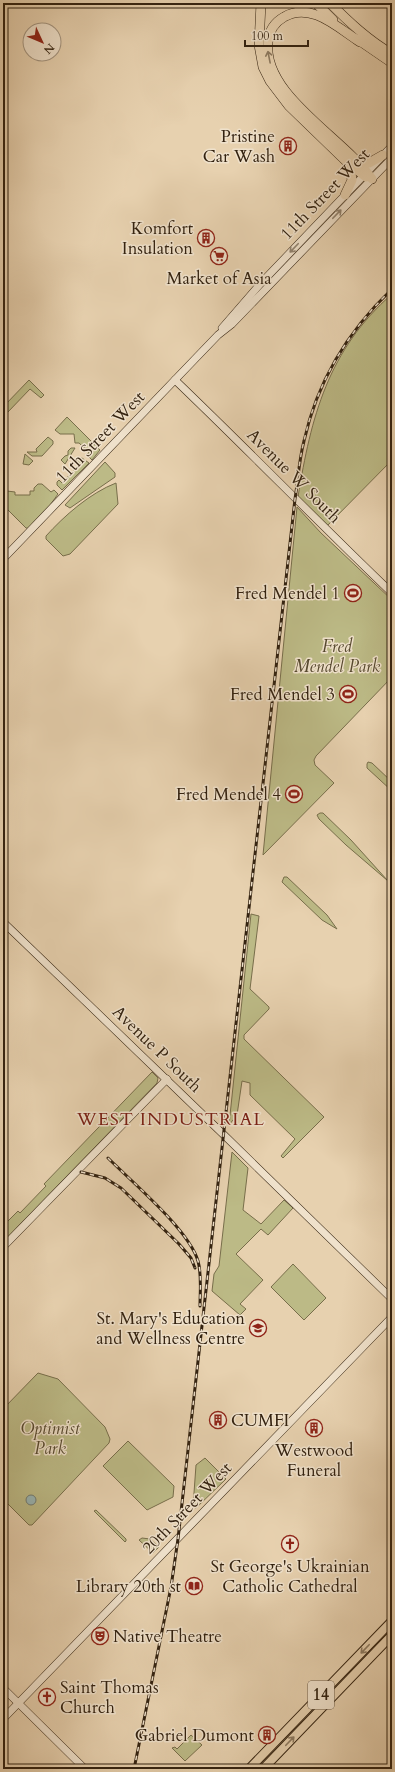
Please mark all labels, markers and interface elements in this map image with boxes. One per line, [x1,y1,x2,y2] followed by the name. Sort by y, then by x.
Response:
[22,22,62,62] north arrow
[245,22,308,48] scale bar
[251,28,284,44] text: 100 m
[40,40,58,58] text: N
[265,51,273,64] one-way arrow
[203,125,276,168] place label: Pristine Car Wash
[278,136,298,156] building icon: Pristine Car Wash
[275,143,375,245] street label: 11th Street West
[332,209,342,219] one-way arrow
[122,217,194,260] place label: Komfort Insulation
[196,228,216,248] building icon: Komfort Insulation
[289,243,299,253] one-way arrow
[209,246,229,266] supermarket icon: Market of Asia
[166,267,272,290] place label: Market of Asia
[50,386,150,488] street label: 11th Street West
[242,424,347,529] street label: Avenue W South
[235,582,340,605] place label: Fred Mendel 1
[343,583,363,603] sports icon: Fred Mendel 1
[294,635,381,678] park label: Fred Mendel Park
[230,683,335,706] place label: Fred Mendel 3
[338,684,358,704] sports icon: Fred Mendel 3
[176,783,281,806] place label: Fred Mendel 4
[284,784,304,804] sports icon: Fred Mendel 4
[107,1000,207,1098] street label: Avenue P South
[76,1107,265,1132] district label: WEST INDUSTRIAL
[96,1307,245,1350] place label: St. Mary's Education and Wellness Centre
[248,1318,268,1338] school or university icon: St. Mary's Education and Wellness Centre
[231,1409,290,1432] place label: CUMFI
[208,1410,228,1430] building icon: CUMFI
[20,1417,81,1460] park label: Optimist Park
[304,1418,324,1438] building icon: Westwood Funeral
[274,1439,353,1482] place label: Westwood Funeral
[137,1457,237,1559] street label: 20th Street West
[280,1534,300,1554] church icon: St George's Ukrainian Catholic Cathedral
[210,1555,370,1598] place label: St George's Ukrainian Catholic Cathedral
[76,1575,182,1598] place label: Library 20th st
[184,1576,204,1596] library icon: Library 20th st
[113,1625,222,1648] place label: Native Theatre
[90,1626,110,1646] theatre icon: Native Theatre
[360,1644,370,1654] one-way arrow
[60,1676,159,1719] place label: Saint Thomas Church
[308,1681,334,1709] road number: 14
[37,1687,57,1707] church icon: Saint Thomas Church
[135,1724,255,1747] place label: Gabriel Dumont
[257,1725,277,1745] building icon: Gabriel Dumont
[285,1736,295,1746] one-way arrow

